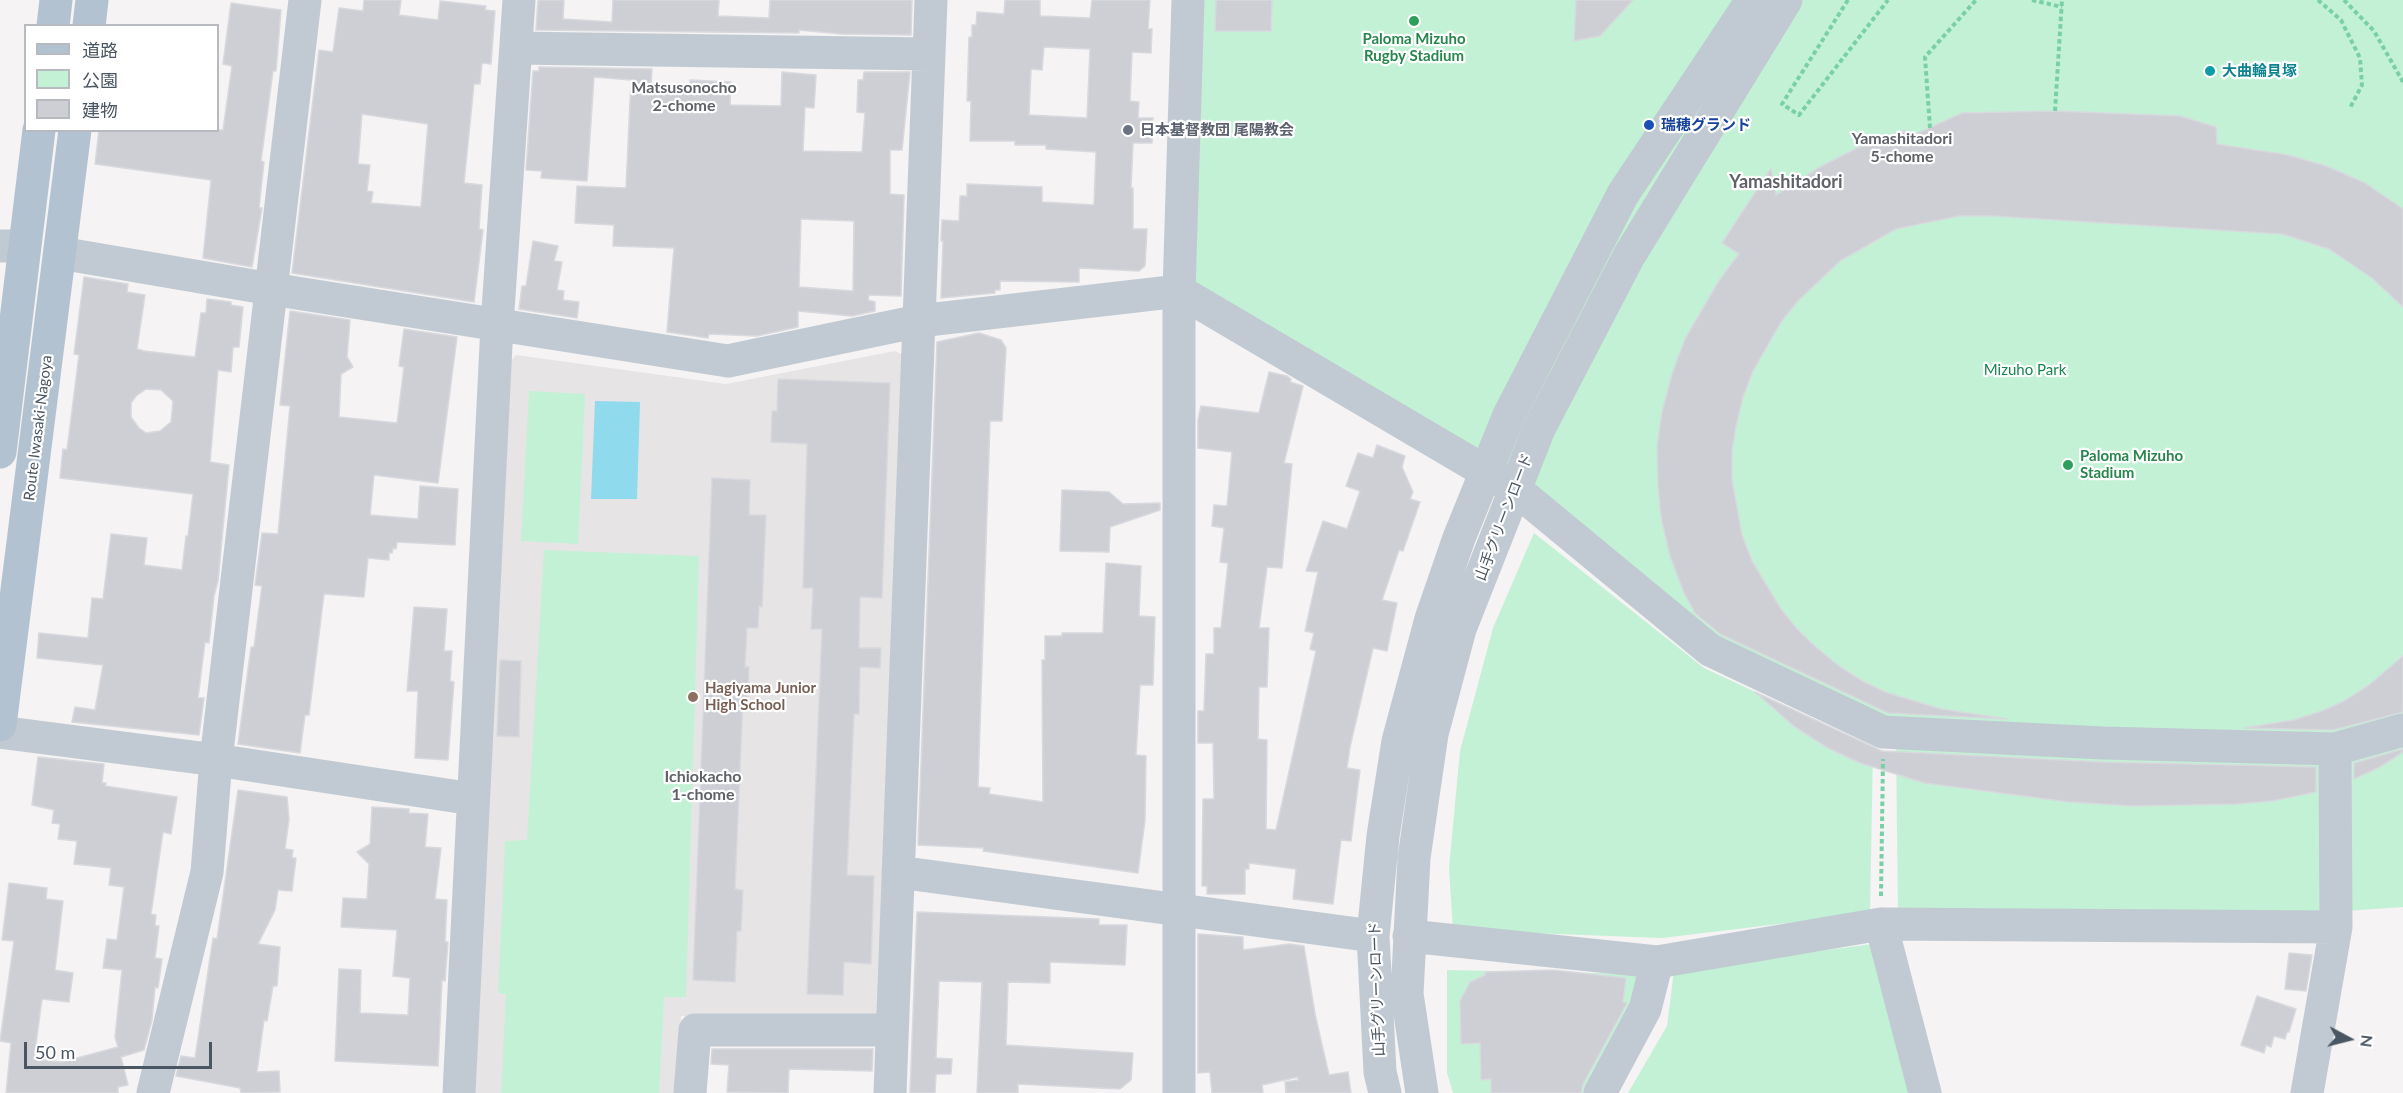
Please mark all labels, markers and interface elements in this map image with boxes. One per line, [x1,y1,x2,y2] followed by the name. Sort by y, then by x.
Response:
[1407,14,1421,28] marker: Paloma Mizuho Rugby Stadium
[24,24,219,132] legend
[1362,30,1466,65] place label: Paloma Mizuho Rugby Stadium
[82,39,118,61] text: 道路
[2222,62,2297,80] place label: 大曲輪貝塚
[2203,64,2217,78] marker: 大曲輪貝塚
[82,69,118,91] text: 公園
[631,78,737,116] district label: Matsusonocho 2-chome
[82,99,118,121] text: 建物
[1661,116,1751,134] place label: 瑞穂グランド
[1642,118,1656,132] marker: 瑞穂グランド
[1140,121,1294,139] place label: 日本基督教団 尾陽教会
[1121,123,1135,137] marker: 日本基督教団 尾陽教会
[1852,129,1952,167] district label: Yamashitadori 5-chome
[1729,171,1843,193] district label: Yamashitadori
[20,354,56,502] street label: Route Iwasaki-Nagoya
[1984,361,2066,379] park label: Mizuho Park
[2080,447,2183,482] place label: Paloma Mizuho Stadium
[1471,451,1537,583] street label: 山手グリーンロード
[2061,458,2075,472] marker: Paloma Mizuho Stadium
[705,679,816,714] place label: Hagiyama Junior High School
[686,690,700,704] marker: Hagiyama Junior High School
[664,767,742,805] district label: Ichiokacho 1-chome
[1366,921,1388,1057] street label: 山手グリーンロード
[2319,1009,2379,1069] north arrow
[27,1030,214,1068] scale bar
[2357,1034,2378,1049] text: N
[35,1041,75,1063] text: 50 m

